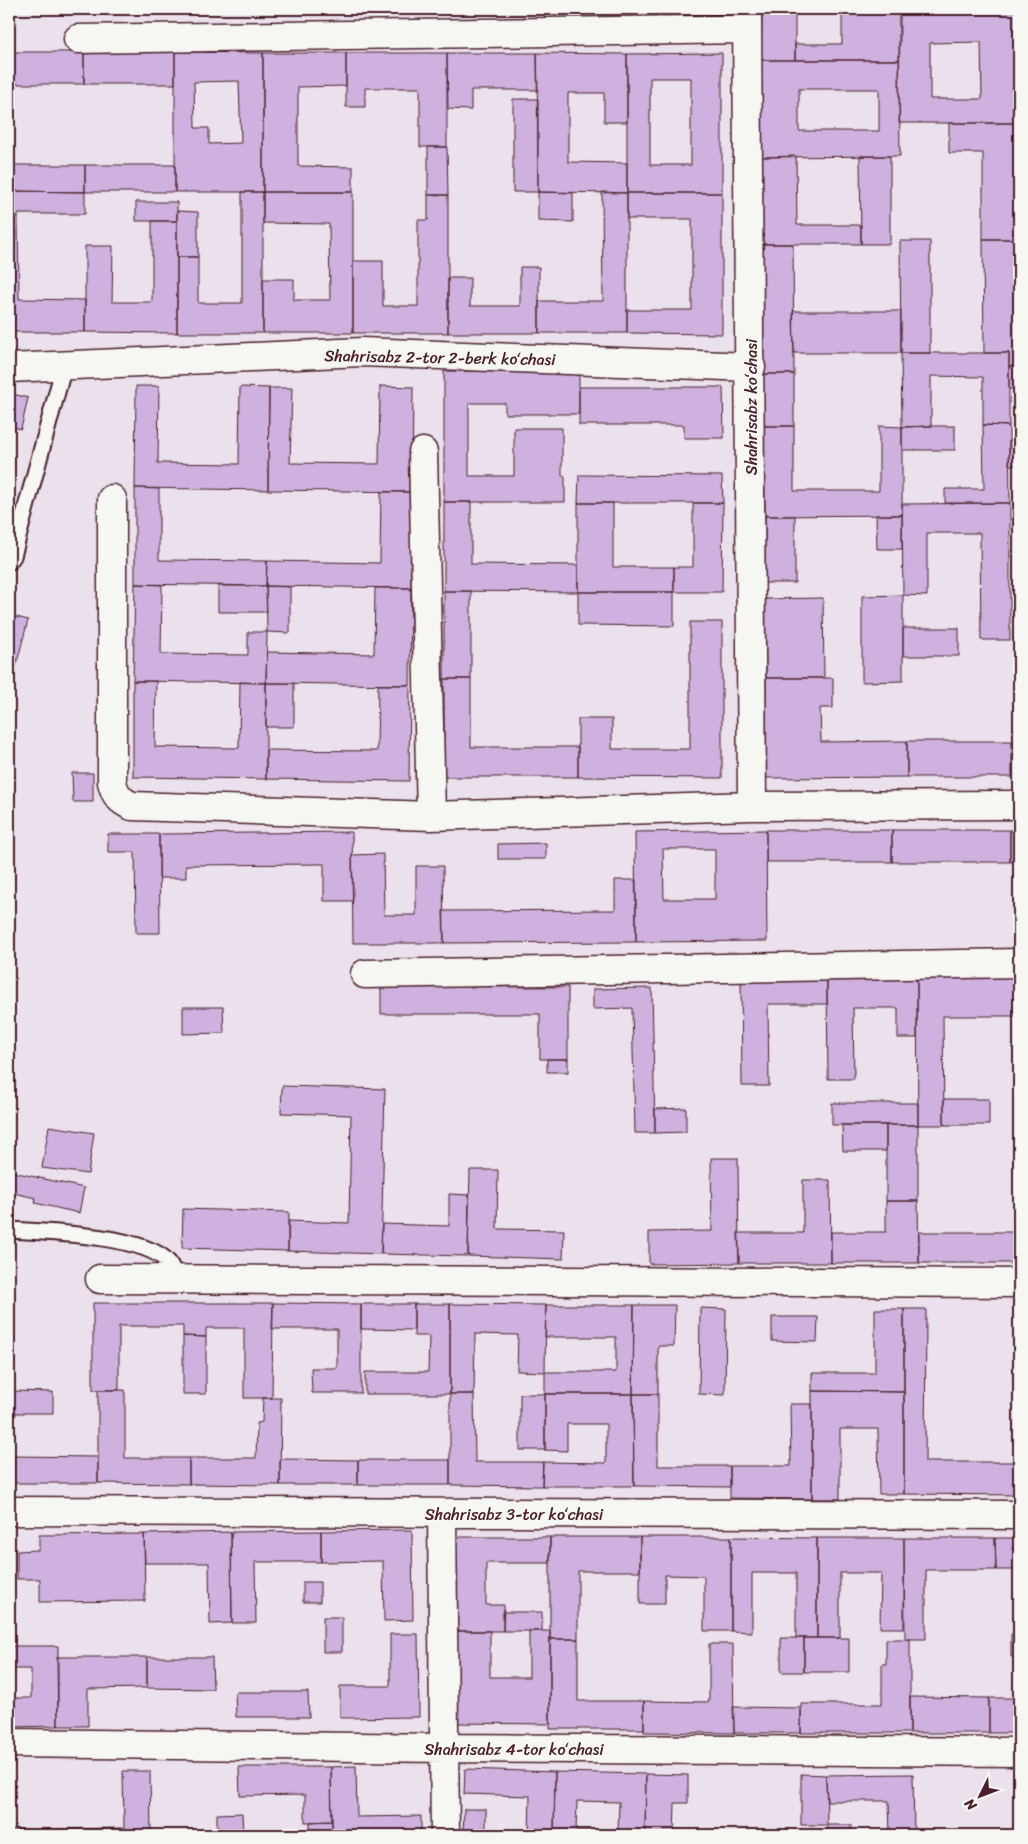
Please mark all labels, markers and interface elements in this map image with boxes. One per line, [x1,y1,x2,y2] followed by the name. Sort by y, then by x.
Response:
[737,338,766,475] street label: Shahrisabz koʻchasi
[324,341,556,374] street label: Shahrisabz 2-tor 2-berk koʻchasi
[425,1500,604,1529] street label: Shahrisabz 3-tor koʻchasi
[424,1735,604,1764] street label: Shahrisabz 4-tor koʻchasi
[956,1772,1006,1822] north arrow
[958,1792,984,1817] text: N

